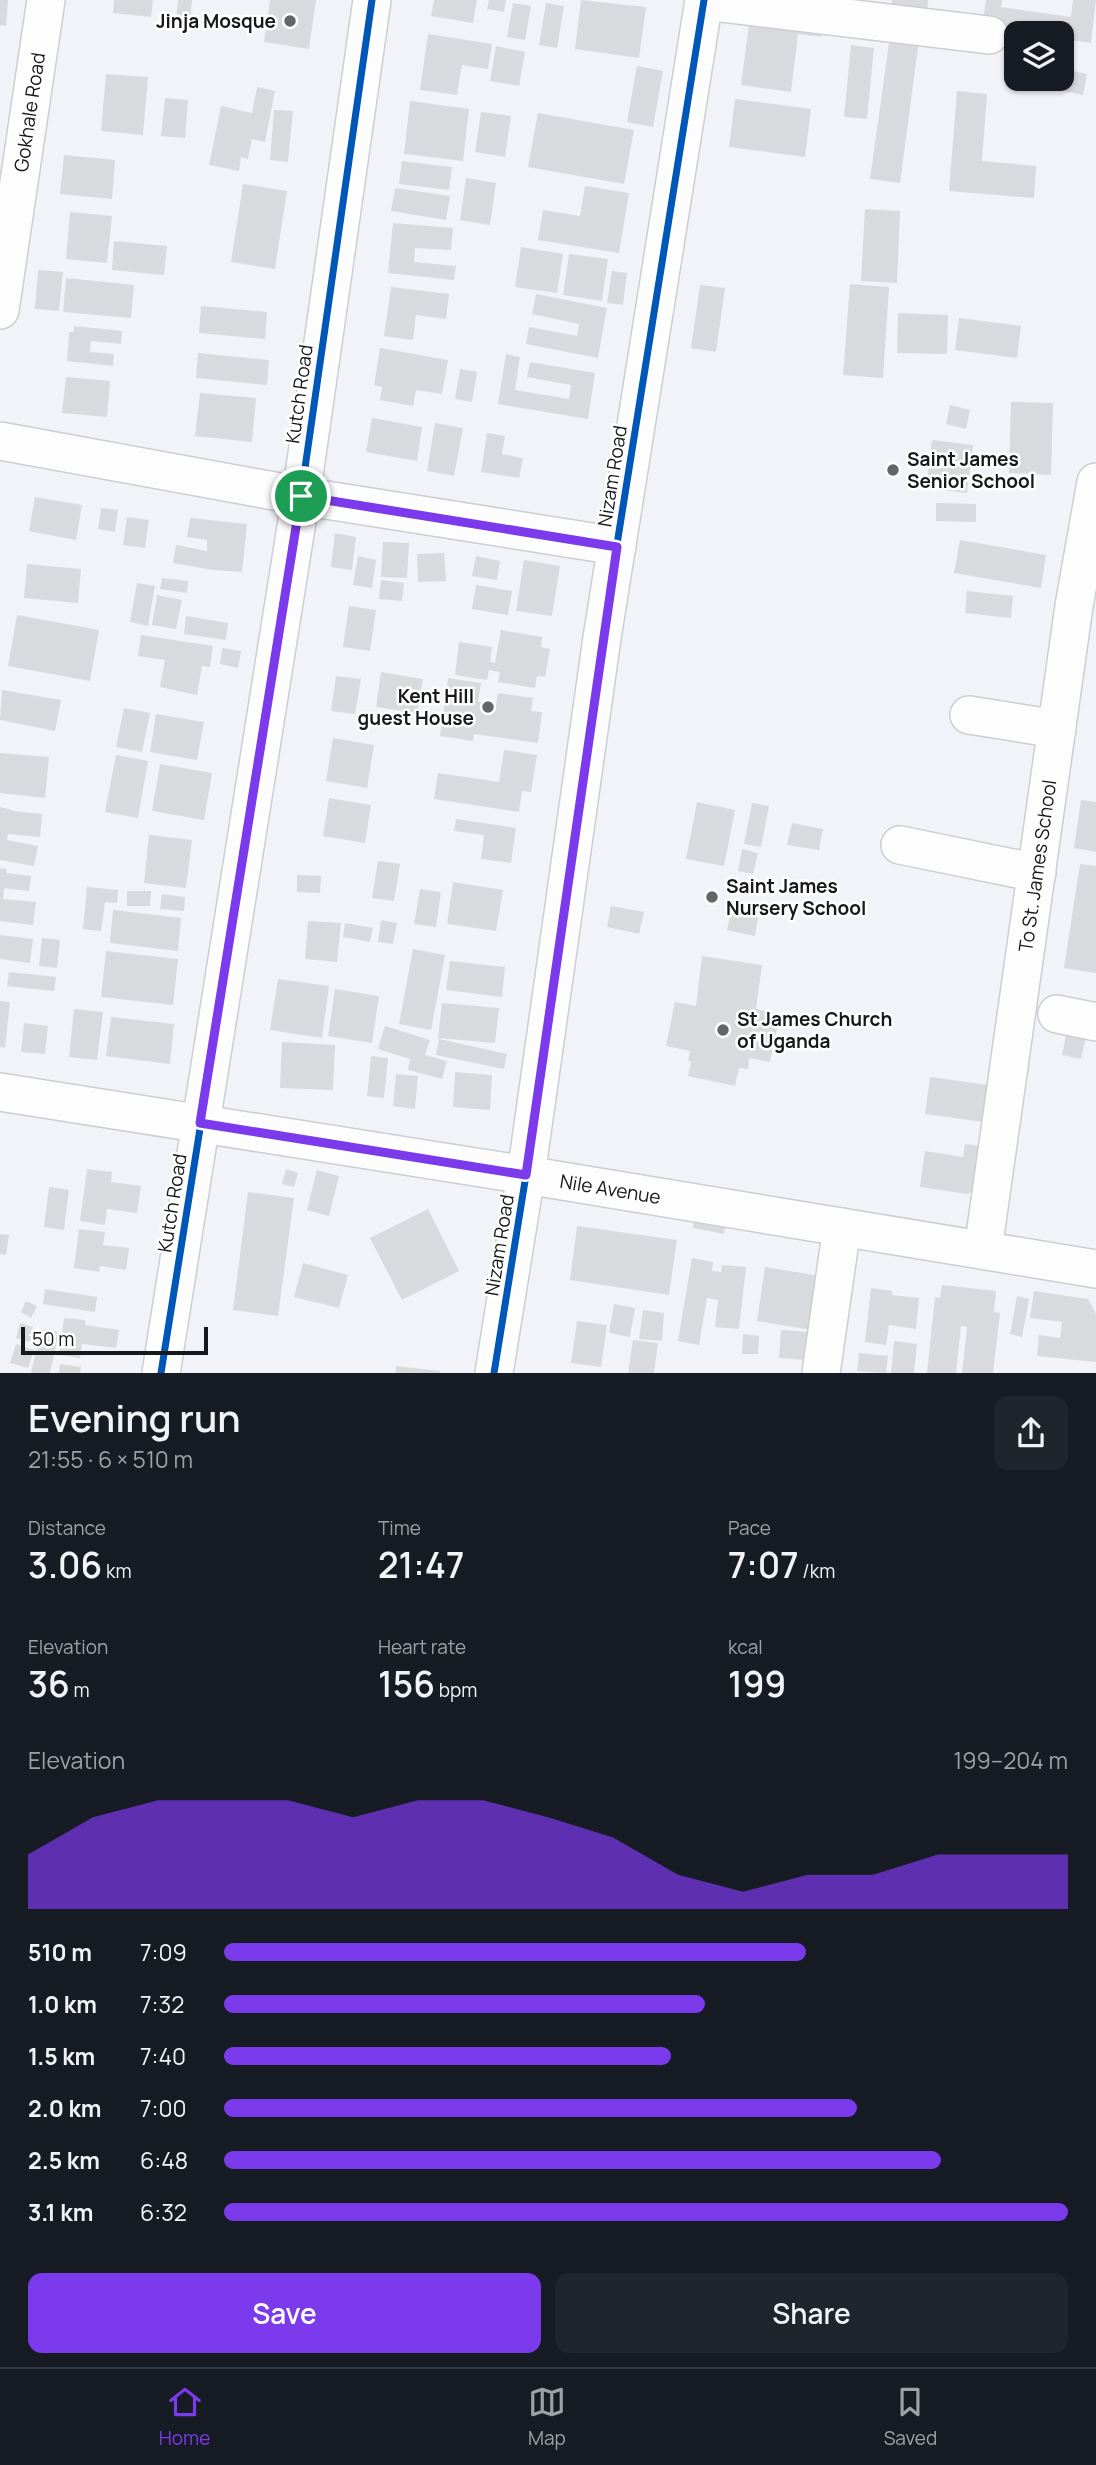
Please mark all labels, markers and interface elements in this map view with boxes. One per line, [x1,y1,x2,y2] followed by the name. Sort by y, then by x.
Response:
[156,8,276,34] place label: Jinja Mosque
[282,13,298,29] marker: Jinja Mosque
[1004,21,1074,91] map controls
[1004,21,1074,91] button: layers
[8,51,51,174] street label: Gokhale Road
[279,343,319,445] street label: Kutch Road
[591,423,633,529] street label: Nizam Road
[907,446,1035,494] place label: Saint James Senior School
[885,462,901,478] marker: Saint James Senior School
[271,466,331,526] pin
[282,477,320,515] icon: arrive
[358,683,474,731] place label: Kent Hill guest House
[480,699,496,715] marker: Kent Hill guest House
[1012,778,1062,954] street label: To St. James School
[726,873,866,921] place label: Saint James Nursery School
[704,889,720,905] marker: Saint James Nursery School
[737,1006,892,1054] place label: St James Church of Uganda
[715,1022,731,1038] marker: St James Church of Uganda
[151,1152,193,1254] street label: Kutch Road
[558,1168,663,1210] street label: Nile Avenue
[478,1192,520,1298] street label: Nizam Road
[21,1324,208,1356] scale bar
[32,1326,74,1352] text: 50 m
[28,1391,241,1443] text: Evening run
[994,1396,1068,1470] button: share
[28,1443,193,1475] text: 21:55 · 6 × 510 m
[28,1515,106,1541] text: Distance
[378,1515,421,1541] text: Time
[728,1515,771,1541] text: Pace
[28,1541,102,1589] text: 3.06
[378,1541,464,1589] text: 21:47
[728,1541,799,1589] text: 7:07
[102,1558,132,1584] text: km
[799,1558,835,1584] text: /km
[28,1634,108,1660] text: Elevation
[378,1634,466,1660] text: Heart rate
[728,1634,763,1660] text: kcal
[28,1660,70,1708] text: 36
[378,1660,435,1708] text: 156
[728,1660,786,1708] text: 199
[70,1677,90,1703] text: m
[435,1677,477,1703] text: bpm
[28,1744,125,1776] text: Elevation
[953,1744,1068,1776] text: 199–204 m
[28,1936,92,1968] text: 510 m
[140,1936,187,1968] text: 7:09
[28,1988,97,2020] text: 1.0 km
[140,1988,184,2020] text: 7:32
[28,2040,95,2072] text: 1.5 km
[140,2040,186,2072] text: 7:40
[28,2092,101,2124] text: 2.0 km
[140,2092,186,2124] text: 7:00
[28,2144,100,2176] text: 2.5 km
[140,2144,188,2176] text: 6:48
[28,2196,93,2228] text: 3.1 km
[140,2196,187,2228] text: 6:32
[28,2273,541,2353] button: Save
[555,2273,1068,2353] button: Share
[159,2383,210,2451] tab: Home
[528,2383,566,2451] tab: Map
[884,2383,937,2451] tab: Saved

